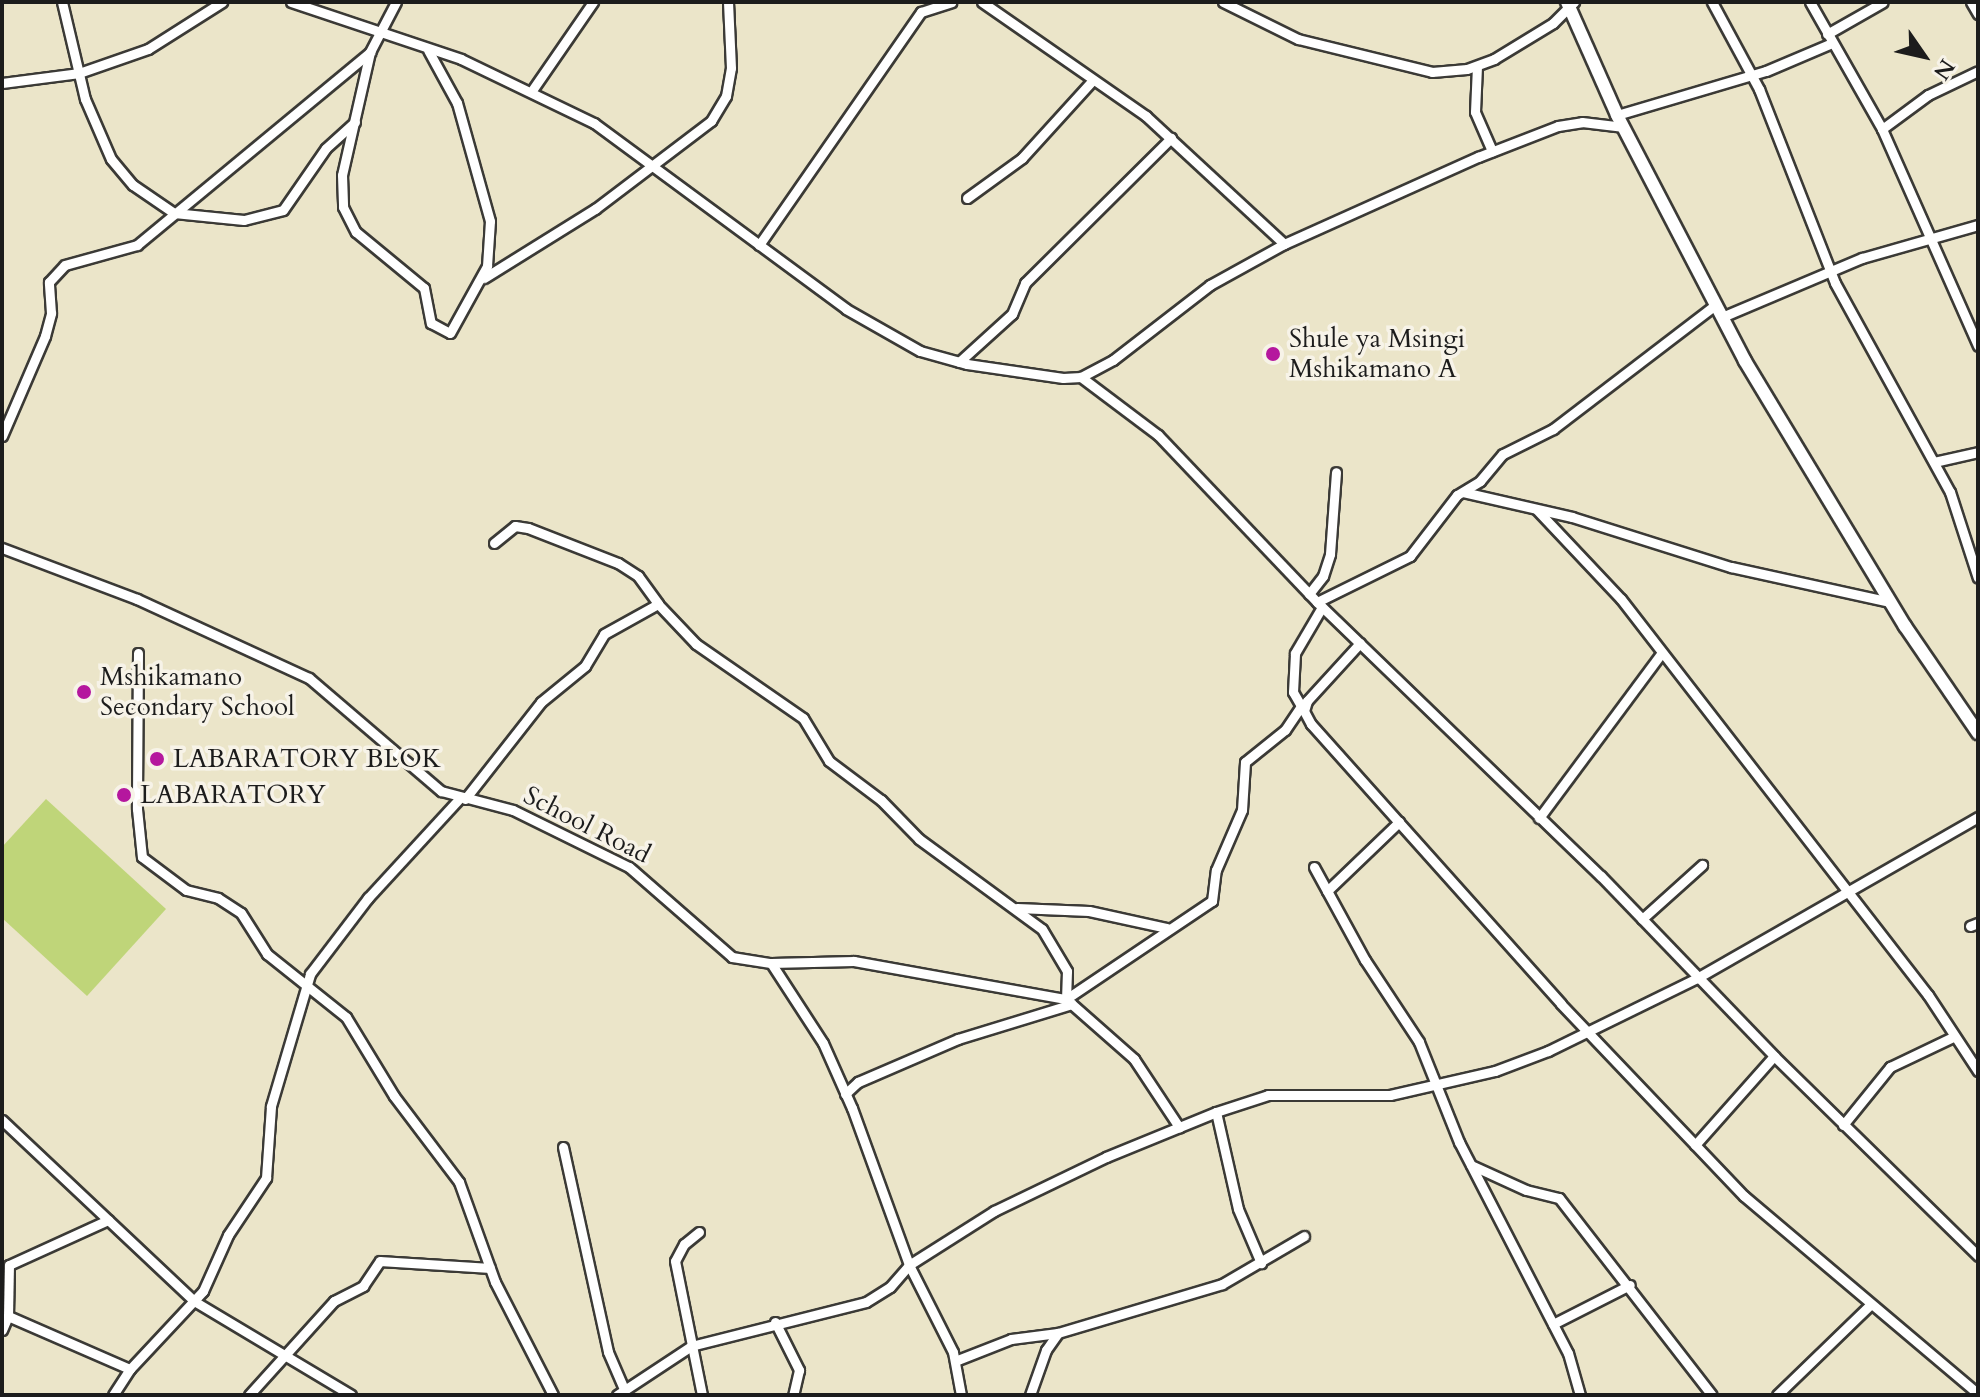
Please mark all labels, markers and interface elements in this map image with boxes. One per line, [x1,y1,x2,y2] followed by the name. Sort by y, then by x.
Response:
[1884,16,1964,96] north arrow
[1926,53,1962,86] text: N
[1289,323,1465,384] place label: Shule ya Msingi Mshikamano A
[1264,345,1282,363] marker: Shule ya Msingi Mshikamano A
[100,661,295,722] place label: Mshikamano Secondary School
[75,683,93,701] marker: Mshikamano Secondary School
[173,743,441,775] place label: LABARATORY BLOK
[148,750,166,768] marker: LABARATORY BLOK
[140,779,326,811] place label: LABARATORY
[518,780,656,870] street label: School Road
[115,786,133,804] marker: LABARATORY

